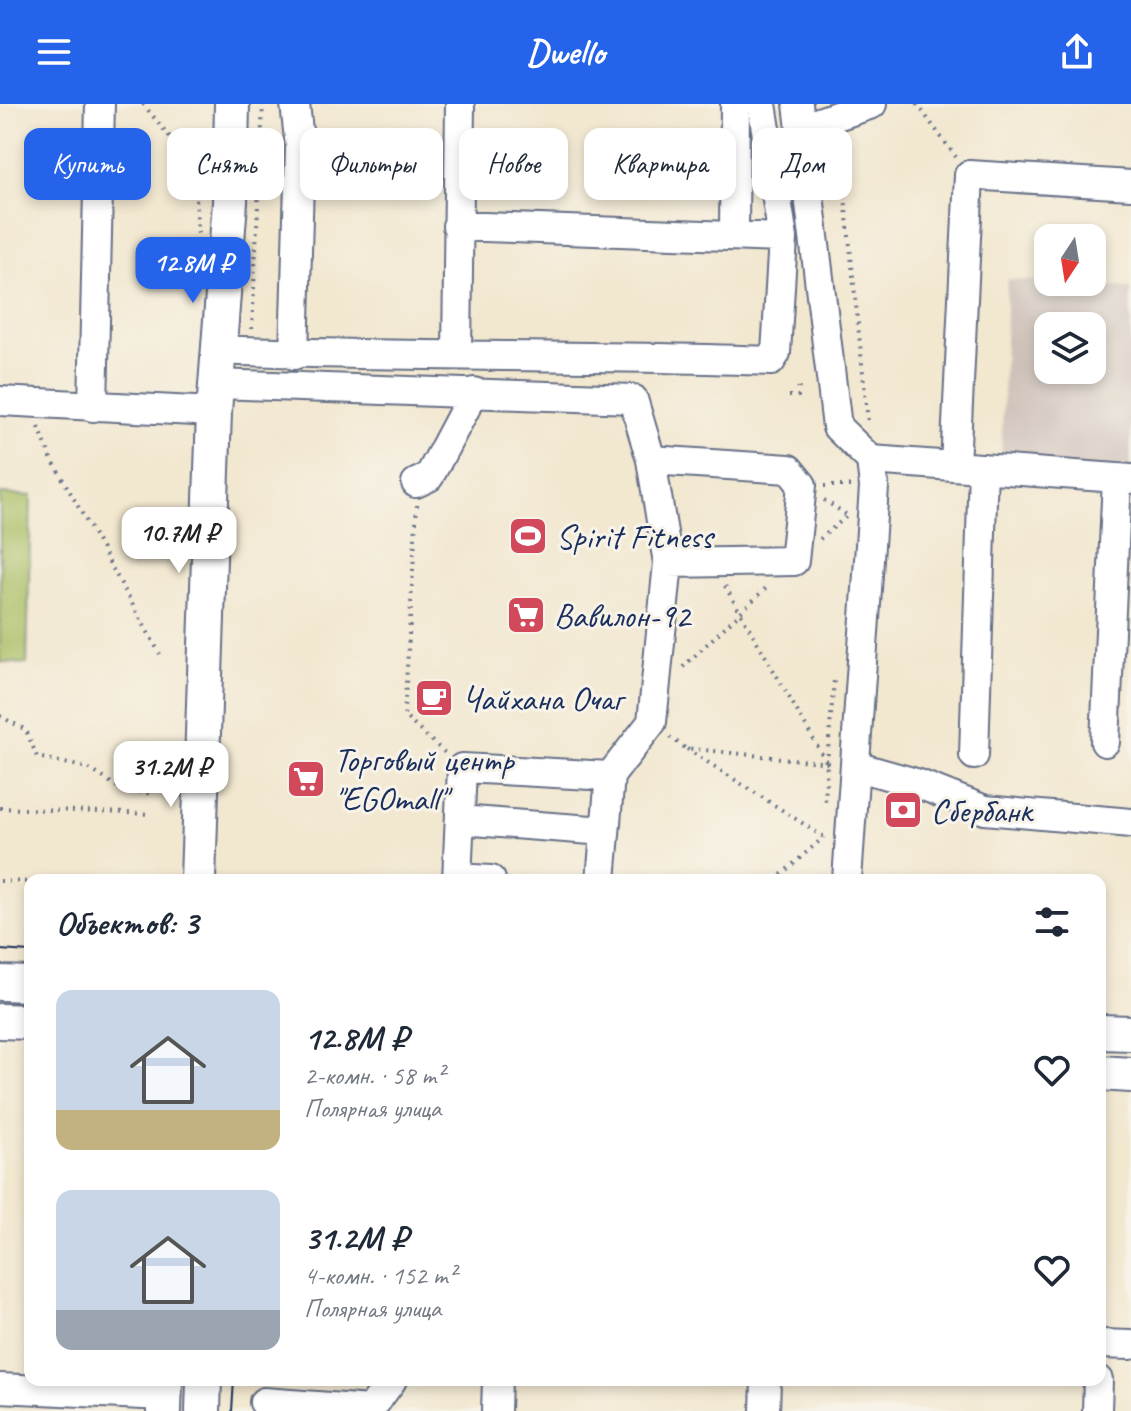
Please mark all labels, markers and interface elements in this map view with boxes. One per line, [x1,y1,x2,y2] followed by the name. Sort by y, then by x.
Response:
[526,29,605,75] text: Dwello
[32,30,76,74] icon: menu
[1055,30,1099,74] icon: share
[24,128,151,200] chip: Купить
[167,128,284,200] chip: Снять
[300,128,443,200] chip: Фильтры
[459,128,568,200] chip: Новое
[584,128,736,200] chip: Квартира
[752,128,852,200] chip: Дом
[1034,224,1106,296] north arrow
[1034,224,1106,384] map controls
[119,237,267,305] pin: 12.8M ₽
[154,246,232,279] text: 12.8M ₽
[1034,312,1106,384] button: layers
[105,507,253,575] pin: 10.7M ₽
[507,515,549,557] sports icon: Spirit Fitness
[556,515,716,558] place label: Spirit Fitness
[140,516,218,549] text: 10.7M ₽
[505,594,547,636] supermarket icon: Вавилон-92
[554,594,693,637] place label: Вавилон-92
[413,677,455,719] cafe icon: Чайхана Очаг
[462,677,627,720] place label: Чайхана Очаг
[334,738,516,820] place label: Торговый центр "EGOmall"
[97,741,245,809] pin: 31.2M ₽
[132,750,210,783] text: 31.2M ₽
[285,758,327,800] supermarket icon: Торговый центр "EGOmall"
[882,789,924,831] bank icon: Сбербанк
[931,789,1034,832] place label: Сбербанк
[1030,900,1074,944] icon: filters
[56,901,198,944] text: Объектов: 3
[304,1016,407,1059] text: 12.8M ₽
[120,1022,216,1118] icon: home
[1030,1048,1074,1092] icon: heart
[304,1059,444,1092] text: 2-комн. · 58 m²
[304,1092,441,1125] text: Полярная улица
[304,1216,407,1259] text: 31.2M ₽
[120,1222,216,1318] icon: home
[1030,1248,1074,1292] icon: heart
[304,1259,456,1292] text: 4-комн. · 152 m²
[304,1292,441,1325] text: Полярная улица

